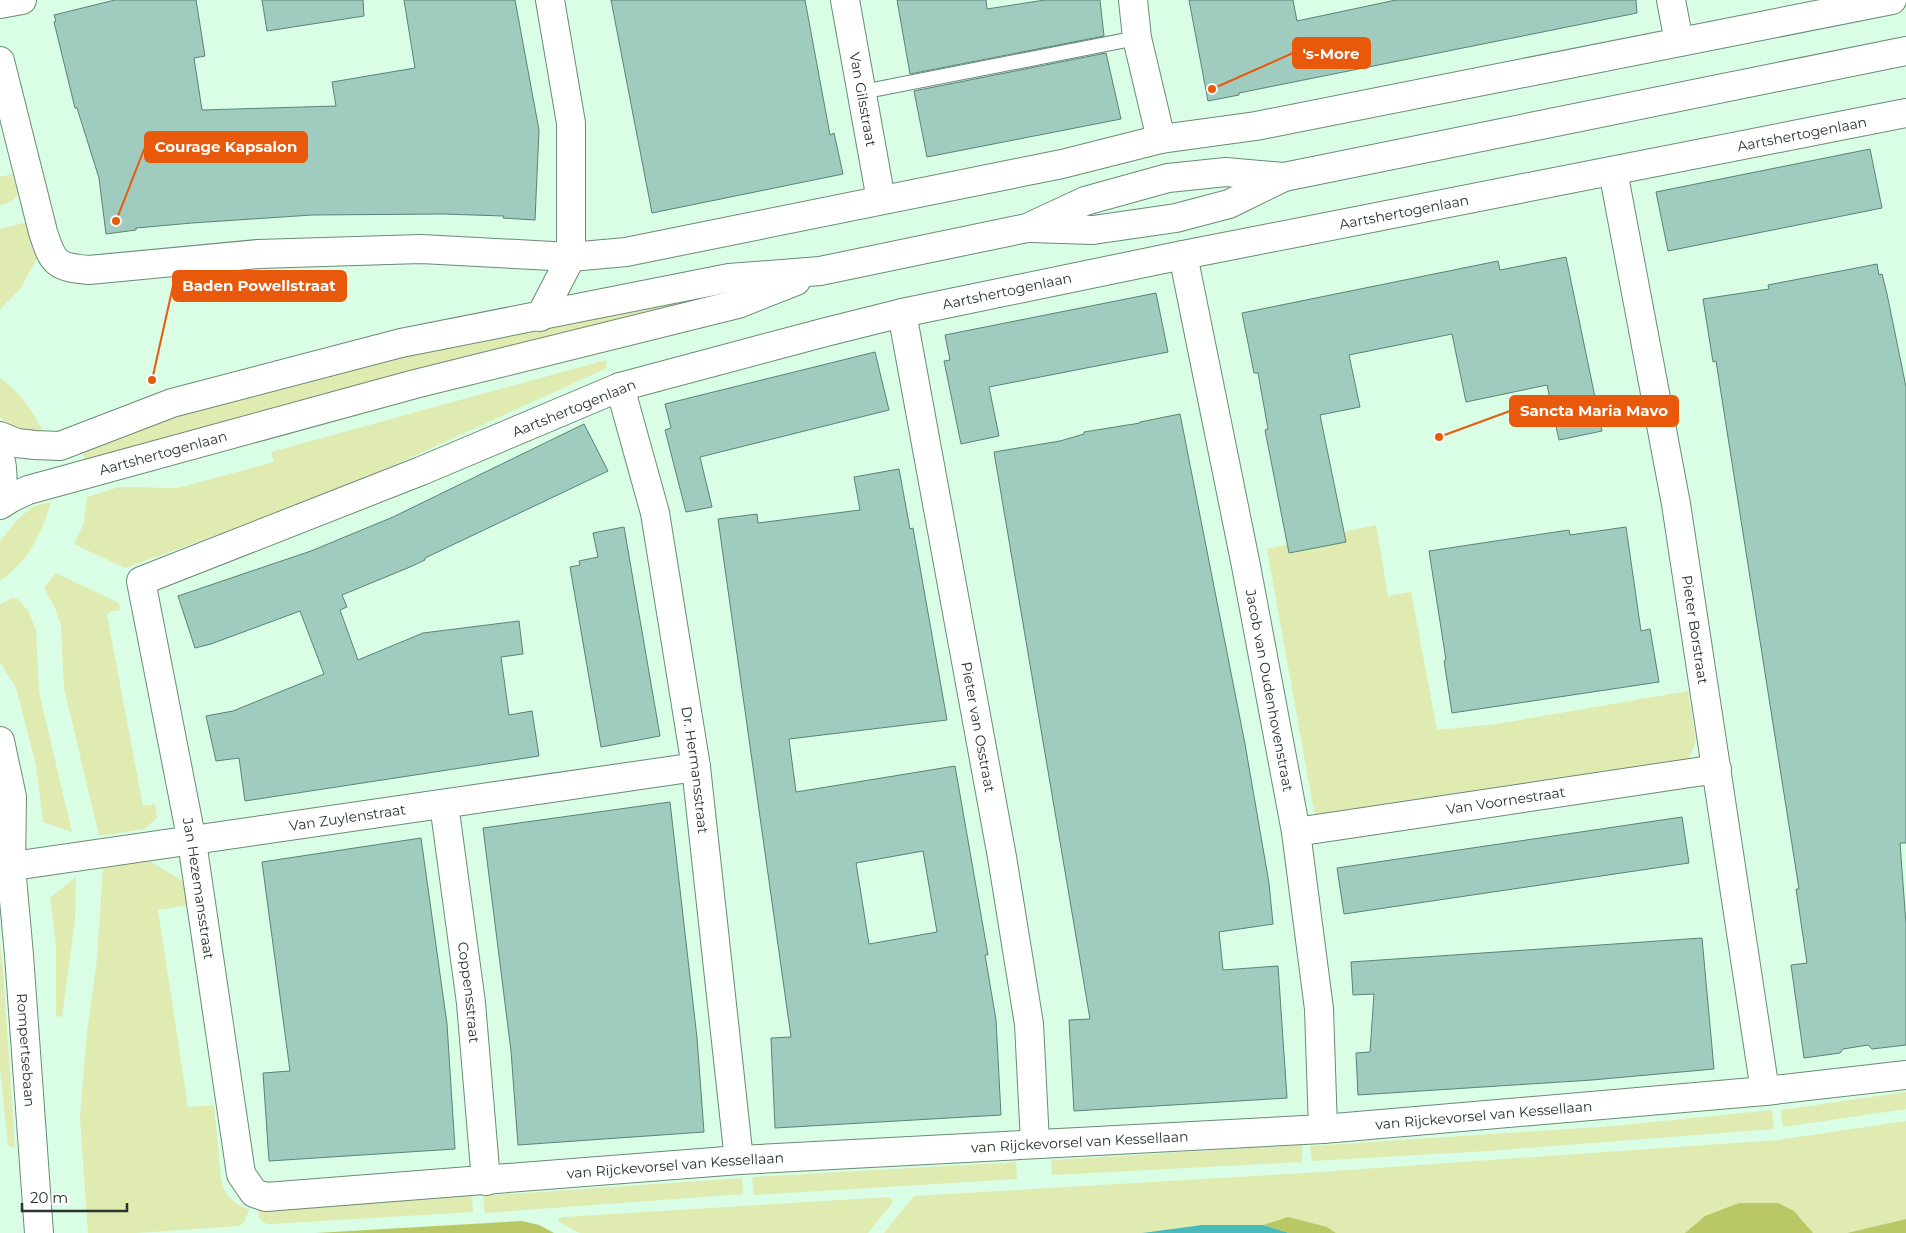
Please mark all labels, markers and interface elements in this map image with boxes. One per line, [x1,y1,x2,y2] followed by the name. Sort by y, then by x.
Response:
[1293,38,1370,68] callout: 's-More
[1302,44,1360,63] text: 's-More
[846,51,880,148] street label: Van Gilsstraat
[1736,113,1868,155] street label: Aartshertogenlaan
[145,132,307,162] callout: Courage Kapsalon
[155,137,297,156] text: Courage Kapsalon
[1338,191,1470,233] street label: Aartshertogenlaan
[941,268,1073,314] street label: Aartshertogenlaan
[173,271,346,301] callout: Baden Powellstraat
[182,276,336,295] text: Baden Powellstraat
[510,375,638,441] street label: Aartshertogenlaan
[1510,396,1678,426] callout: Sancta Maria Mavo
[1520,401,1668,420] text: Sancta Maria Mavo
[97,427,229,479] street label: Aartshertogenlaan
[1678,574,1712,686] street label: Pieter Borstraat
[1241,587,1297,793] street label: Jacob van Oudenhovenstraat
[957,660,999,794] street label: Pieter van Osstraat
[677,705,712,835] street label: Dr. Hermansstraat
[1445,783,1567,818] street label: Van Voornestraat
[288,800,407,835] street label: Van Zuylenstraat
[178,815,218,961] street label: Jan Hezemansstraat
[454,941,483,1044] street label: Coppensstraat
[13,993,39,1108] street label: Rompertsebaan
[1375,1097,1593,1133] street label: van Rijckevorsel van Kessellaan
[971,1127,1189,1157] street label: van Rijckevorsel van Kessellaan
[566,1149,785,1182] street label: van Rijckevorsel van Kessellaan
[22,1180,128,1212] scale bar
[30,1188,68,1207] text: 20 m

